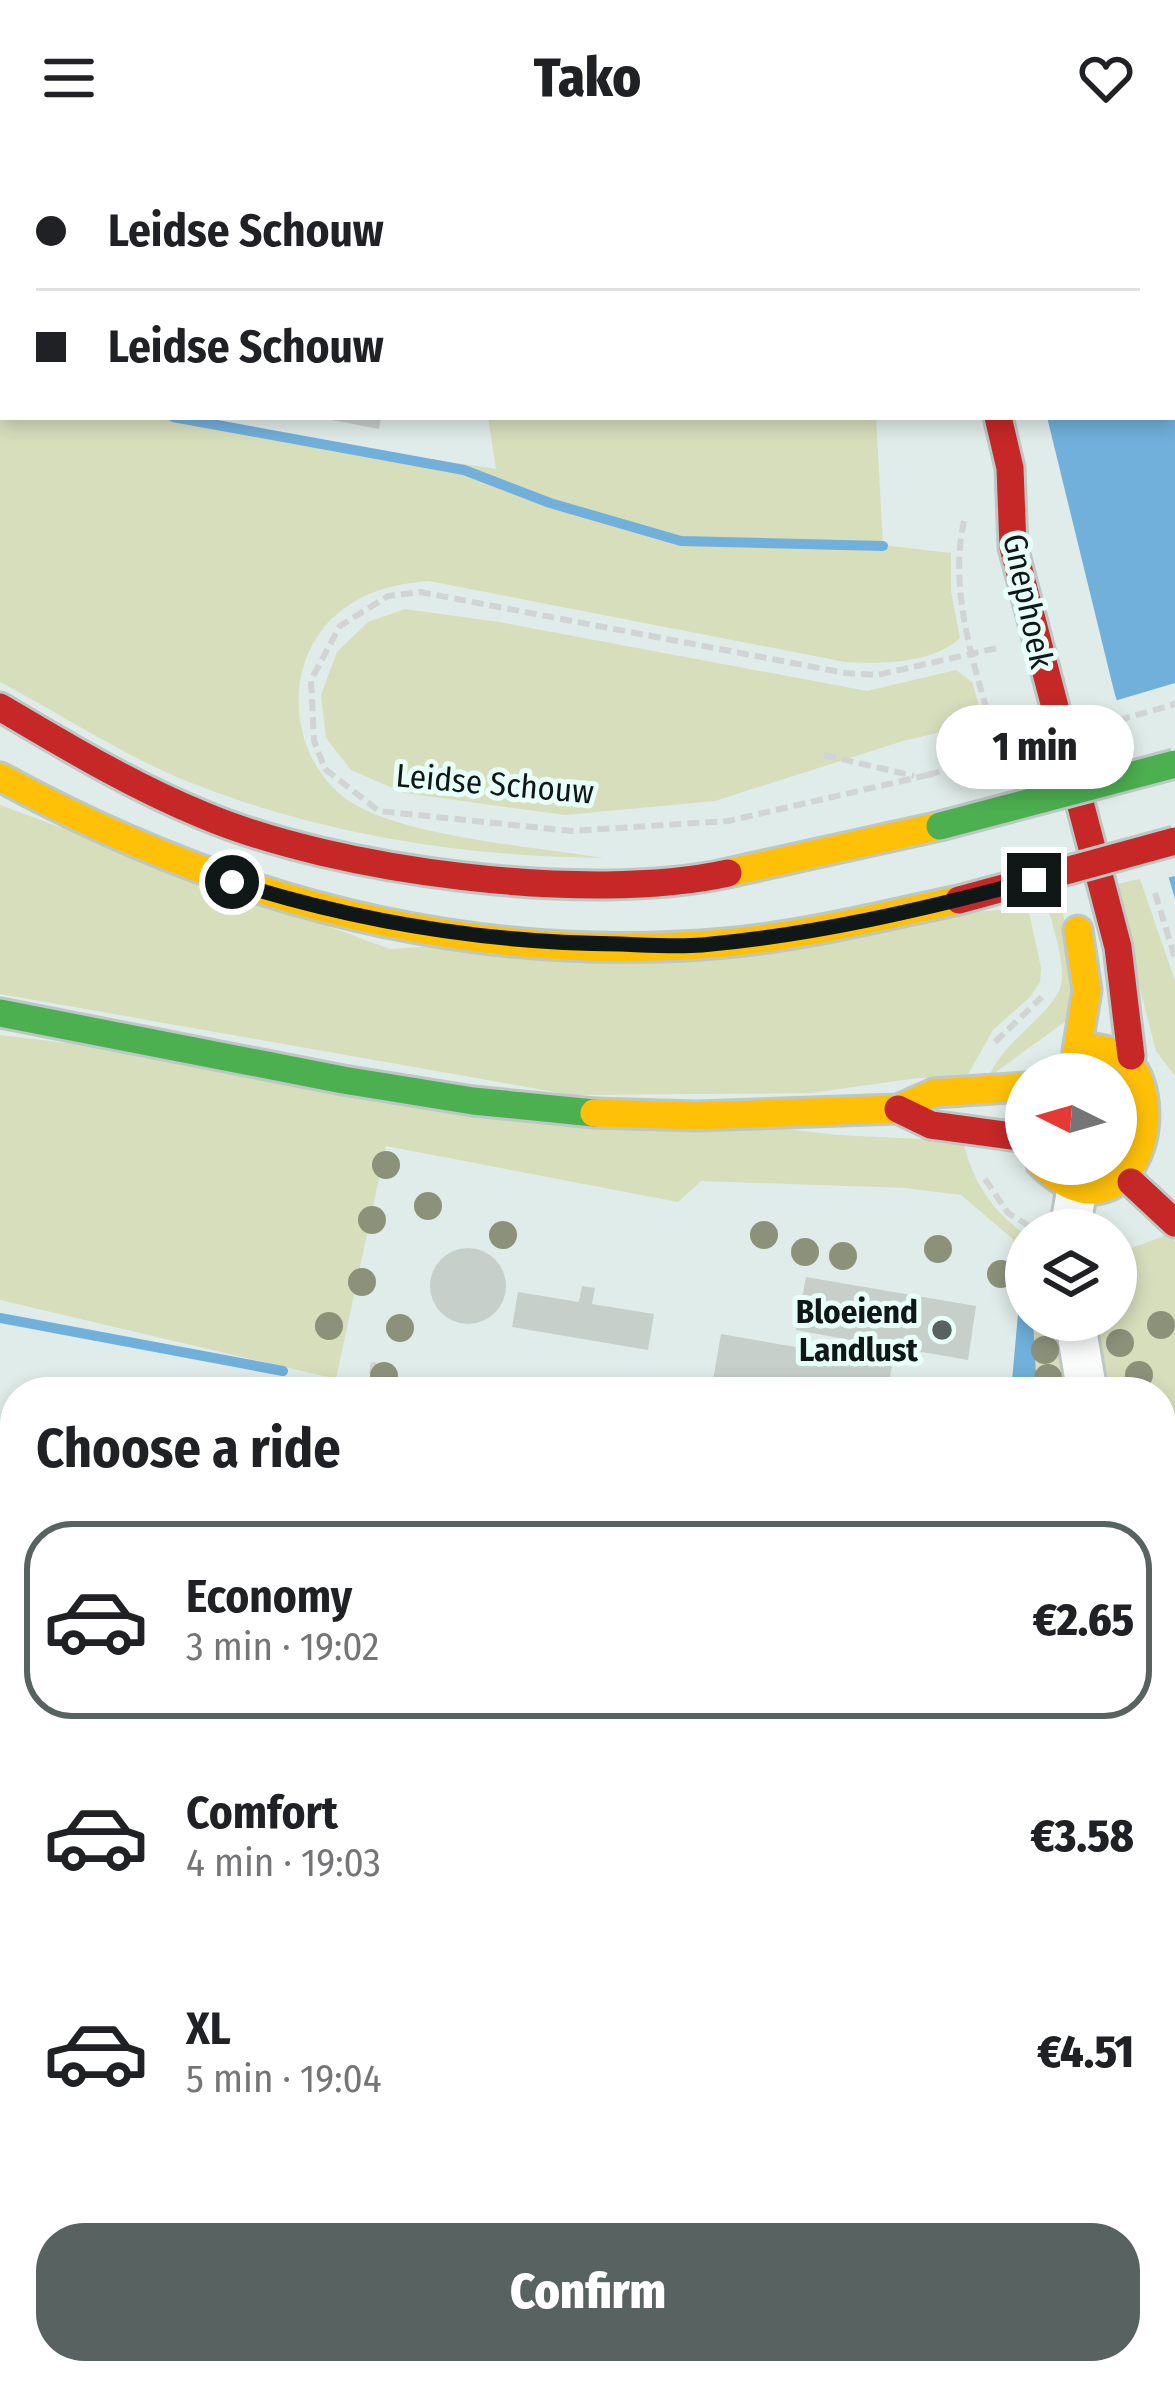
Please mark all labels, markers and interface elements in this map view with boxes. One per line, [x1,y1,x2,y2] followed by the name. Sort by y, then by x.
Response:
[36,45,102,111] icon: menu
[1073,45,1139,111] icon: heart
[534,46,641,110] text: Tako
[108,204,384,258] text: Leidse Schouw
[108,320,384,374] text: Leidse Schouw
[994,530,1062,673] street label: Gnephoek
[935,706,1133,790] callout: 1 min
[993,724,1077,770] text: 1 min
[394,755,596,813] street label: Leidse Schouw
[1007,853,1061,907] route end
[205,855,259,909] route start
[1005,1053,1137,1185] north arrow
[1005,1053,1137,1341] map controls
[1005,1209,1137,1341] button: layers
[796,1292,918,1370] place label: Bloeiend Landlust
[929,1317,955,1343] marker: Bloeiend Landlust
[36,1417,341,1481] text: Choose a ride
[42,1566,150,1674] icon: car
[186,1570,352,1624] text: Economy
[1033,1593,1134,1647] text: €2.65
[186,1624,379,1670] text: 3 min · 19:02
[42,1782,150,1890] icon: car
[186,1786,338,1840] text: Comfort
[1031,1809,1134,1863] text: €3.58
[186,1840,381,1886] text: 4 min · 19:03
[42,1998,150,2106] icon: car
[186,2002,231,2056] text: XL
[1037,2025,1134,2079] text: €4.51
[186,2056,382,2102] text: 5 min · 19:04
[36,2223,1140,2361] button: Confirm

